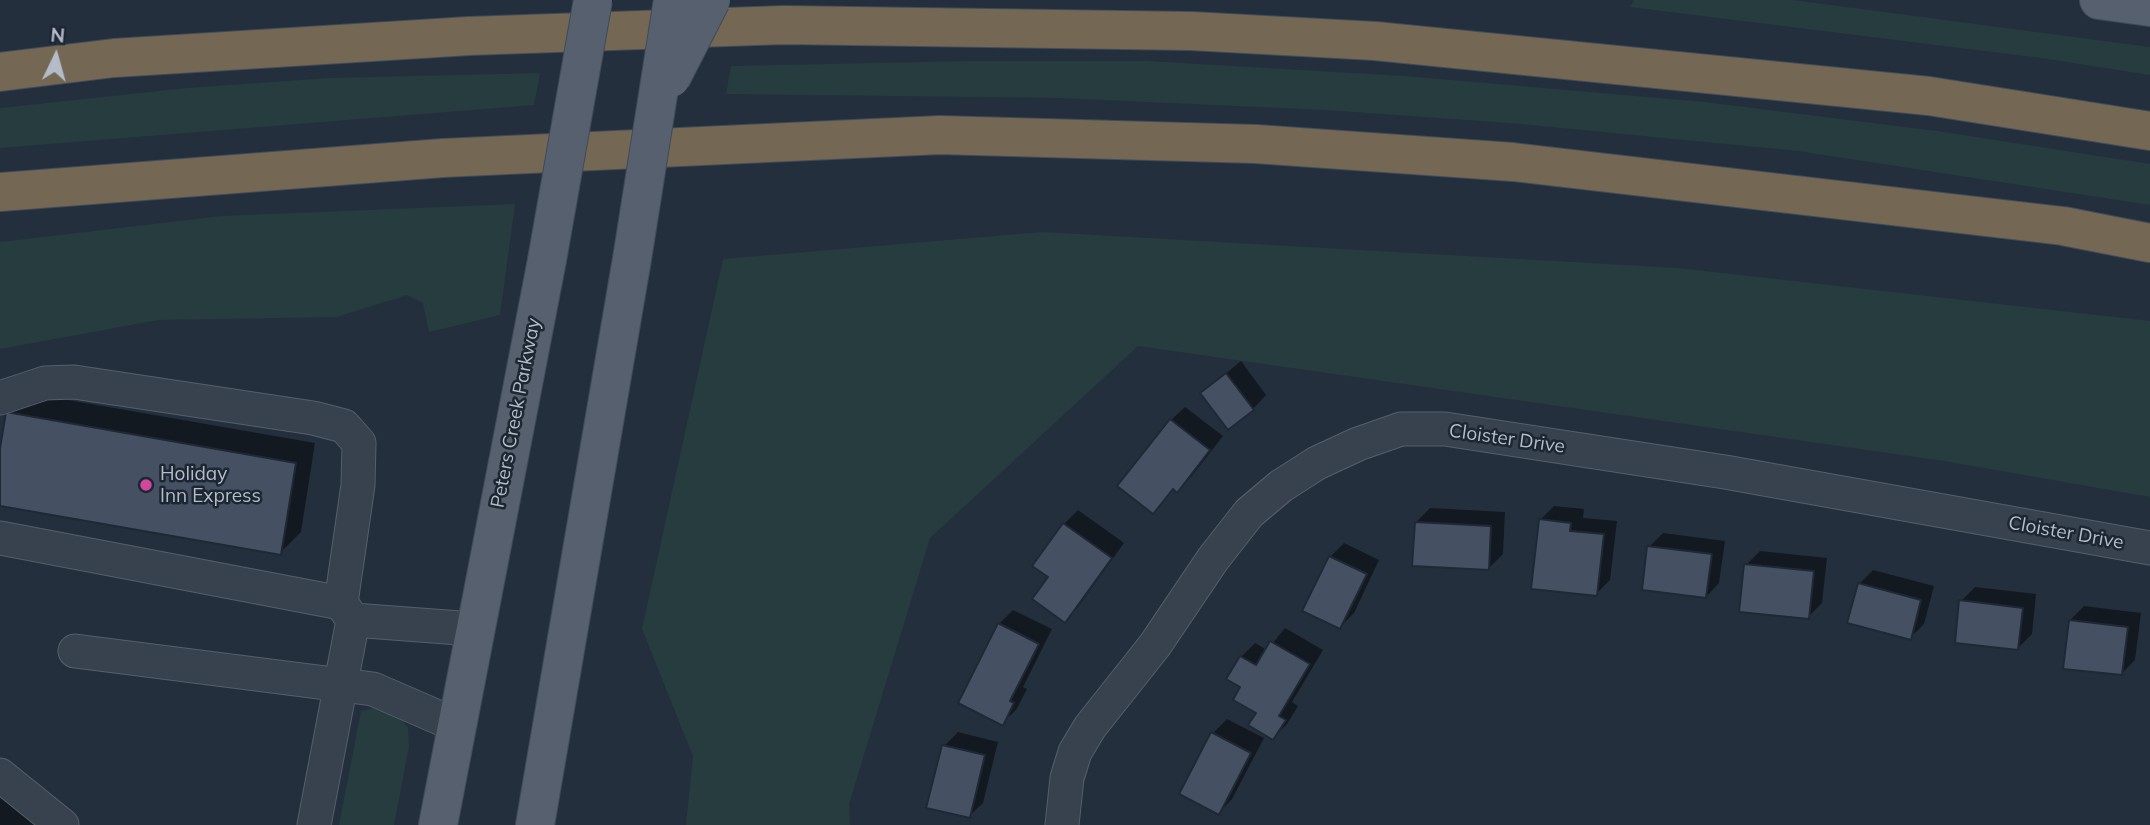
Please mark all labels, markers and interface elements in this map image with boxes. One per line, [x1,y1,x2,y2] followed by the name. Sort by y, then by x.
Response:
[21,21,91,91] north arrow
[50,22,66,48] text: N
[486,316,546,510] street label: Peters Creek Parkway
[1448,420,1566,458] street label: Cloister Drive
[160,463,261,507] place label: Holiday Inn Express
[138,477,154,493] marker: Holiday Inn Express
[2006,512,2126,554] street label: Cloister Drive

